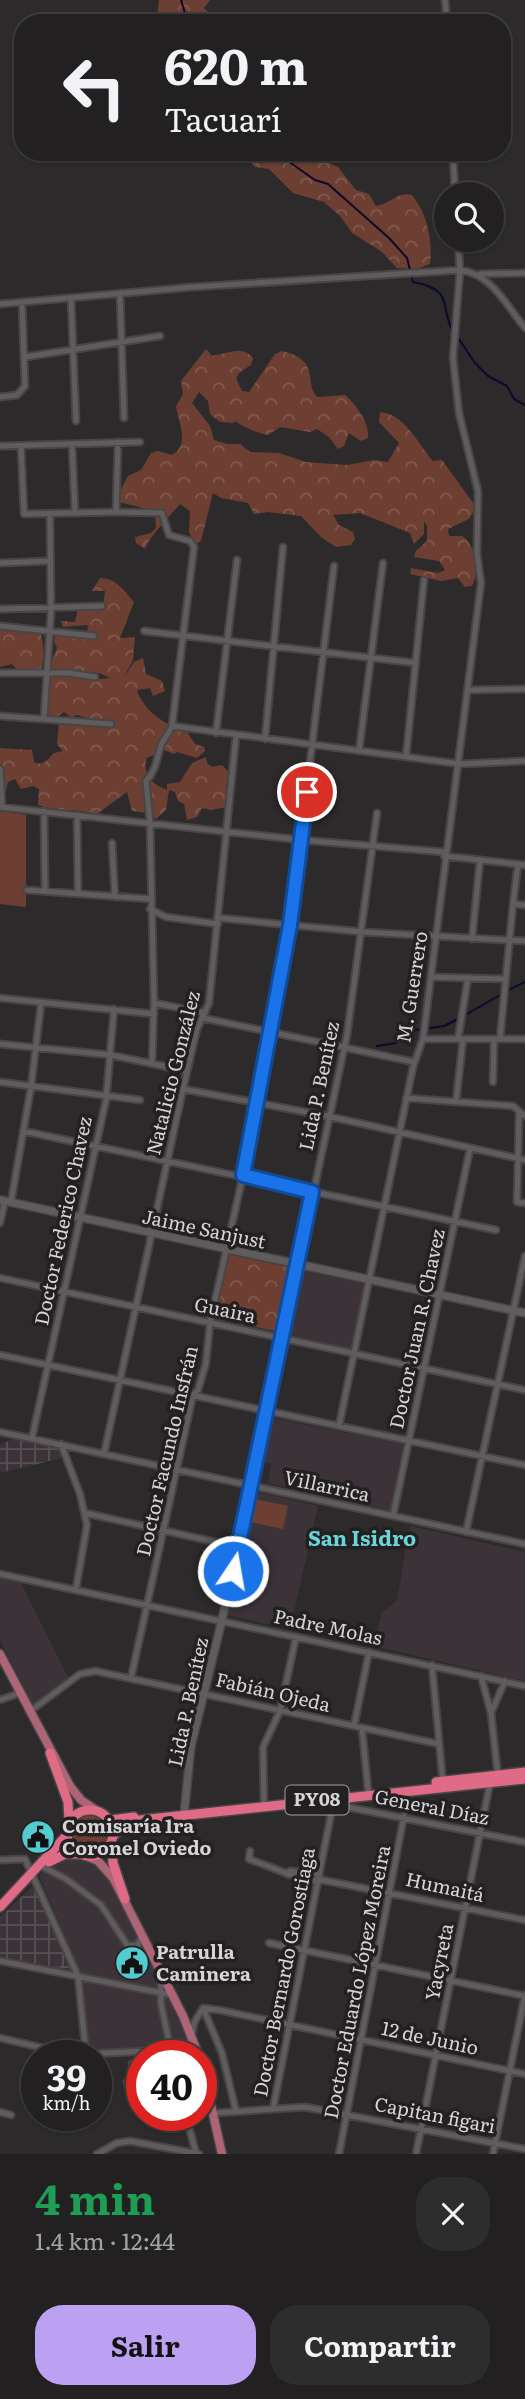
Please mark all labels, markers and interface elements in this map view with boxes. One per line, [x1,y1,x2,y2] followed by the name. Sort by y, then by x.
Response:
[164,27,308,100] text: 620 m
[49,42,140,133] icon: left
[164,94,281,142] text: Tacuarí
[434,182,504,252] map controls
[434,182,504,252] button: search
[277,762,337,822] pin
[288,773,326,811] icon: arrive
[388,929,434,1045] street label: M. Guerrero
[138,988,206,1158] street label: Natalicio González
[291,1019,345,1153] street label: Lida P. Benítez
[26,1114,98,1328] street label: Doctor Federico Chavez
[140,1201,269,1255] street label: Jaime Sanjust
[381,1226,451,1431] street label: Doctor Juan R. Chavez
[192,1289,259,1329] street label: Guaira
[128,1343,204,1559] street label: Doctor Facundo Insfrán
[282,1462,373,1508] street label: Villarrica
[308,1521,416,1552] district label: San Isidro
[196,1534,270,1608] position arrow
[271,1601,385,1651] street label: Padre Molas
[160,1635,214,1769] street label: Lida P. Benítez
[213,1664,334,1718] street label: Fabián Ojeda
[373,1781,492,1831] street label: General Díaz
[286,1786,348,1814] road number: PY08
[62,1811,212,1861] place label: Comisaría 1ra Coronel Oviedo
[19,1818,57,1856] public building icon: Comisaría 1ra Coronel Oviedo
[316,1842,396,2121] street label: Doctor Eduardo López Moreira
[245,1844,321,2099] street label: Doctor Bernardo Gorostiaga
[403,1864,488,1908] street label: Humaitá
[417,1920,459,2003] street label: Yacyreta
[156,1937,251,1987] place label: Patrulla Caminera
[113,1944,151,1982] public building icon: Patrulla Caminera
[379,2013,481,2061] street label: 12 de Junio
[126,2040,217,2131] speed limit sign: 40
[47,2050,86,2102] text: 39
[43,2089,90,2116] text: km/h
[372,2089,498,2139] street label: Capitan figari
[35,2166,155,2228] text: 4 min
[416,2177,490,2251] button: close
[35,2223,175,2257] text: 1.4 km · 12:44
[35,2305,256,2385] button: Salir
[270,2305,490,2385] button: Compartir

